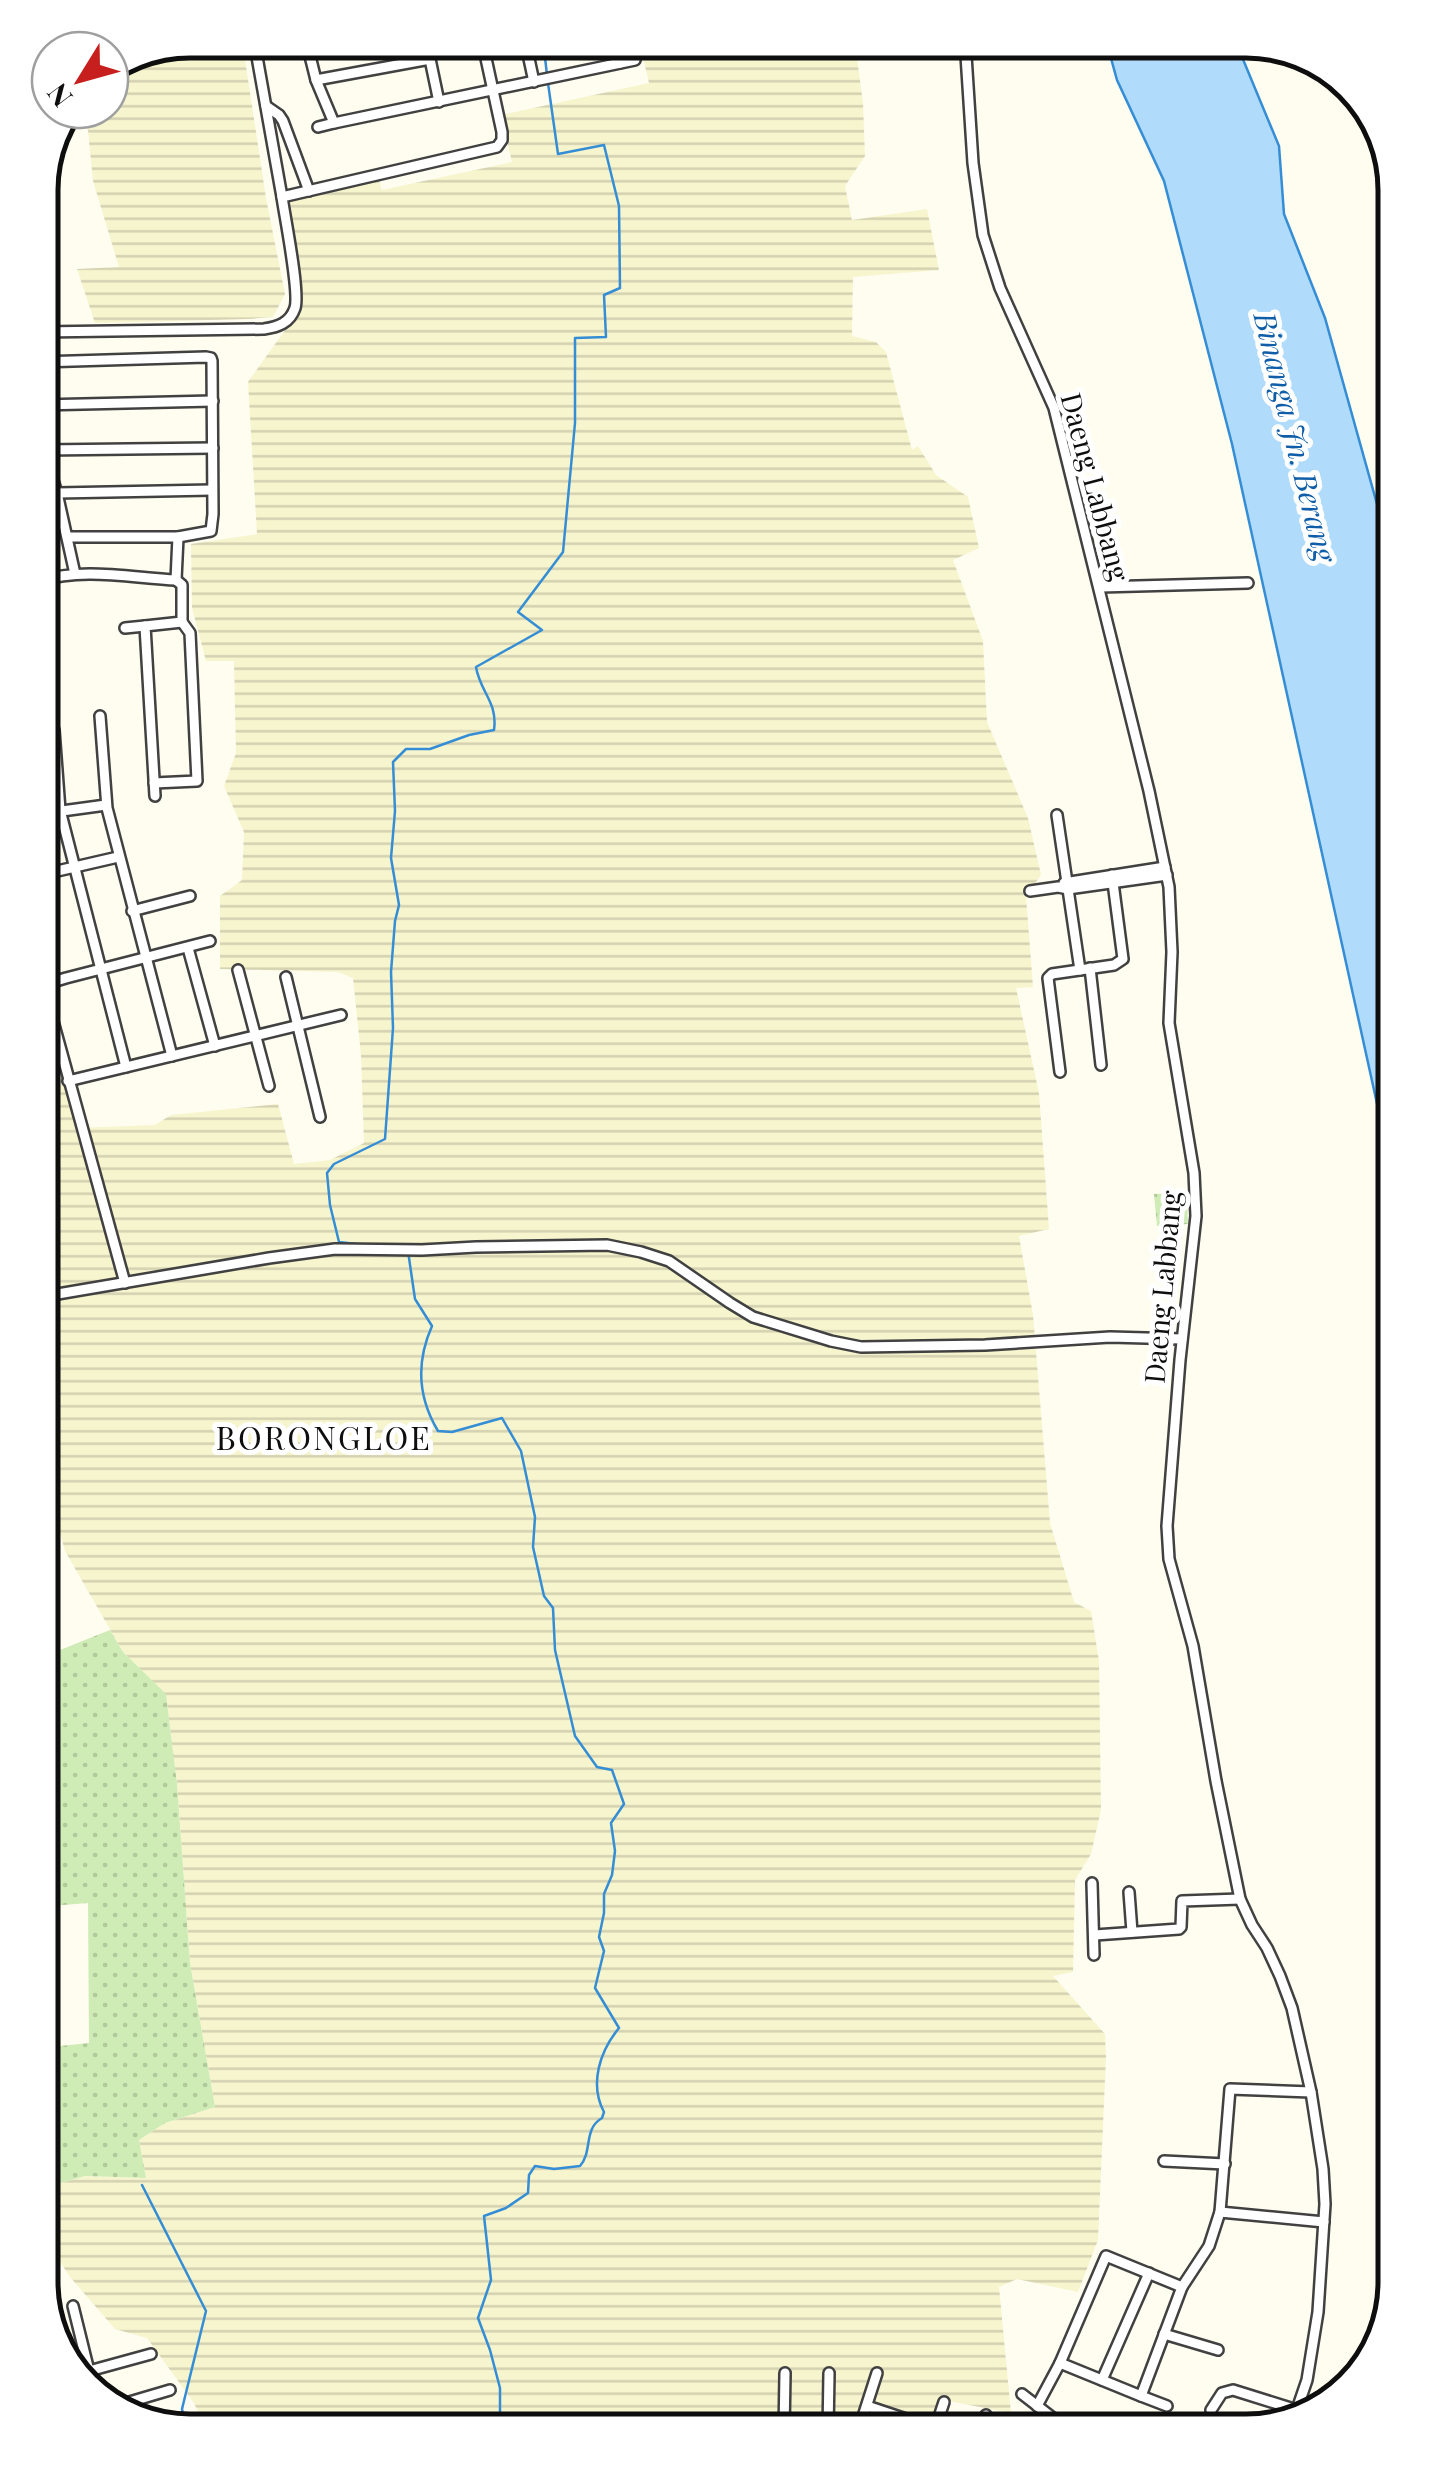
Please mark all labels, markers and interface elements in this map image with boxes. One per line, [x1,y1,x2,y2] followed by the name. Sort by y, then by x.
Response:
[30,30,130,130] north arrow
[38,77,80,115] text: N
[1245,306,1347,568] water label: Binanga Jn. Berang
[1054,388,1139,585] street label: Daeng Labbang
[1135,1189,1188,1385] street label: Daeng Labbang
[216,1415,432,1458] district label: BORONGLOE

